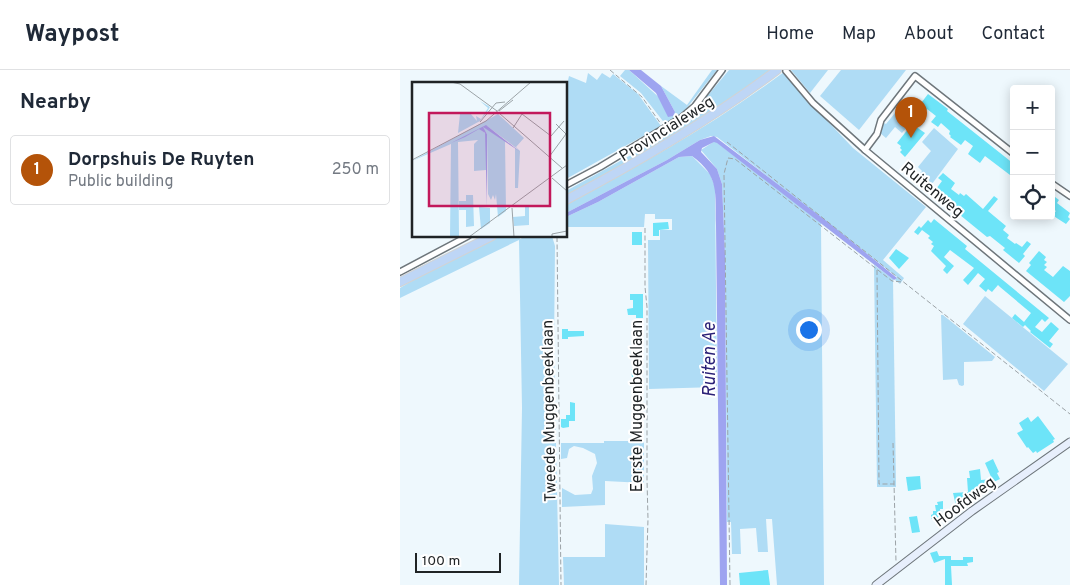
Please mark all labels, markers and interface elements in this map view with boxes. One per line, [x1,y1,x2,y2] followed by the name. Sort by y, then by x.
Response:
[25,20,119,50] text: Waypost
[766,23,814,46] text: Home
[842,23,876,46] text: Map
[904,23,953,46] text: About
[981,23,1045,46] text: Contact
[412,82,568,238] inset map
[1010,85,1055,220] map controls
[1010,85,1055,130] button: +
[20,89,91,116] text: Nearby
[616,92,718,167] street label: Provincialeweg
[895,97,927,138] pin: 1
[1010,130,1055,175] button: −
[68,148,254,172] text: Dorpshuis De Ruyten
[896,158,967,223] street label: Ruitenweg
[34,160,40,180] text: 1
[332,160,379,180] text: 250 m
[68,172,173,192] text: Public building
[1010,175,1055,220] button: locate
[796,317,822,343] your location
[538,320,562,502] street label: Tweede Muggenbeeklaan
[628,320,648,492] street label: Eerste Muggenbeeklaan
[699,322,722,397] water label: Ruiten Ae
[930,473,1000,532] street label: Hoofdweg
[415,550,501,573] scale bar
[422,553,460,570] text: 100 m

